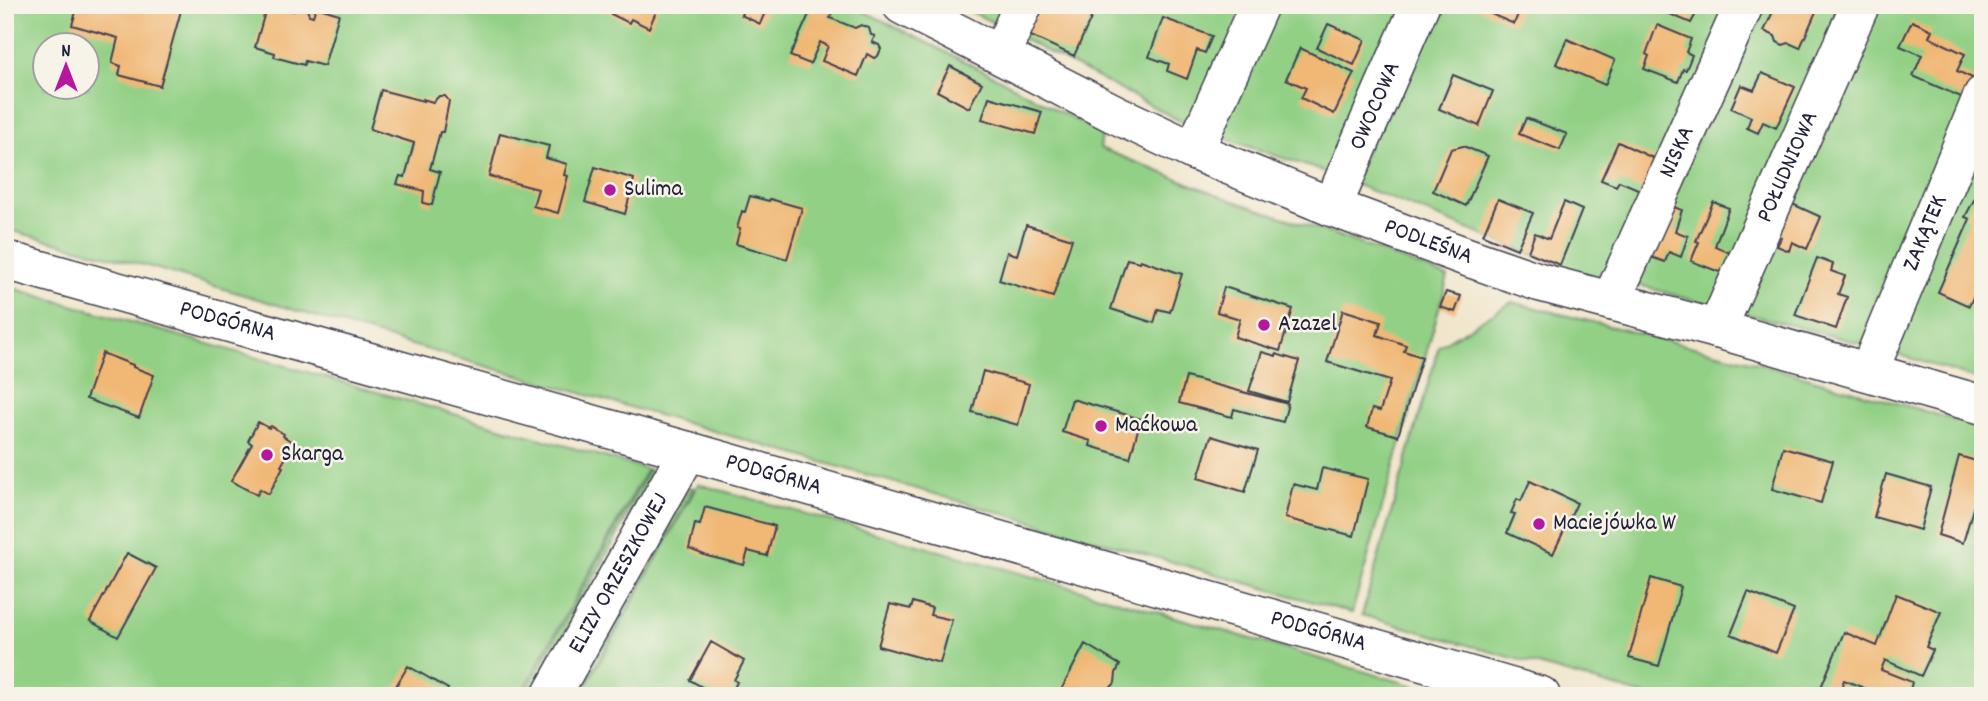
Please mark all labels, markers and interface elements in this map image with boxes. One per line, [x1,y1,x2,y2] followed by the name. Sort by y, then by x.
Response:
[32,32,102,102] north arrow
[61,39,71,66] text: N
[1342,56,1410,156] street label: OWOCOWA
[1749,106,1828,228] street label: POŁUDNIOWA
[1651,121,1704,184] street label: NISKA
[624,173,684,207] place label: Sulima
[602,182,618,198] marker: Sulima
[1895,190,1957,277] street label: ZAKĄTEK
[1379,211,1478,275] street label: PODLEŚNA
[175,293,280,352] street label: PODGÓRNA
[1278,308,1337,342] place label: Azazel
[1256,317,1272,333] marker: Azazel
[1115,409,1198,443] place label: Maćkowa
[1093,418,1109,434] marker: Maćkowa
[281,438,344,472] place label: Skarga
[721,446,826,506] street label: PODGÓRNA
[259,447,275,463] marker: Skarga
[561,487,678,660] street label: ELIZY ORZESZKOWEJ
[1553,507,1676,541] place label: Maciejówka W
[1531,516,1547,532] marker: Maciejówka W
[1266,602,1371,662] street label: PODGÓRNA

